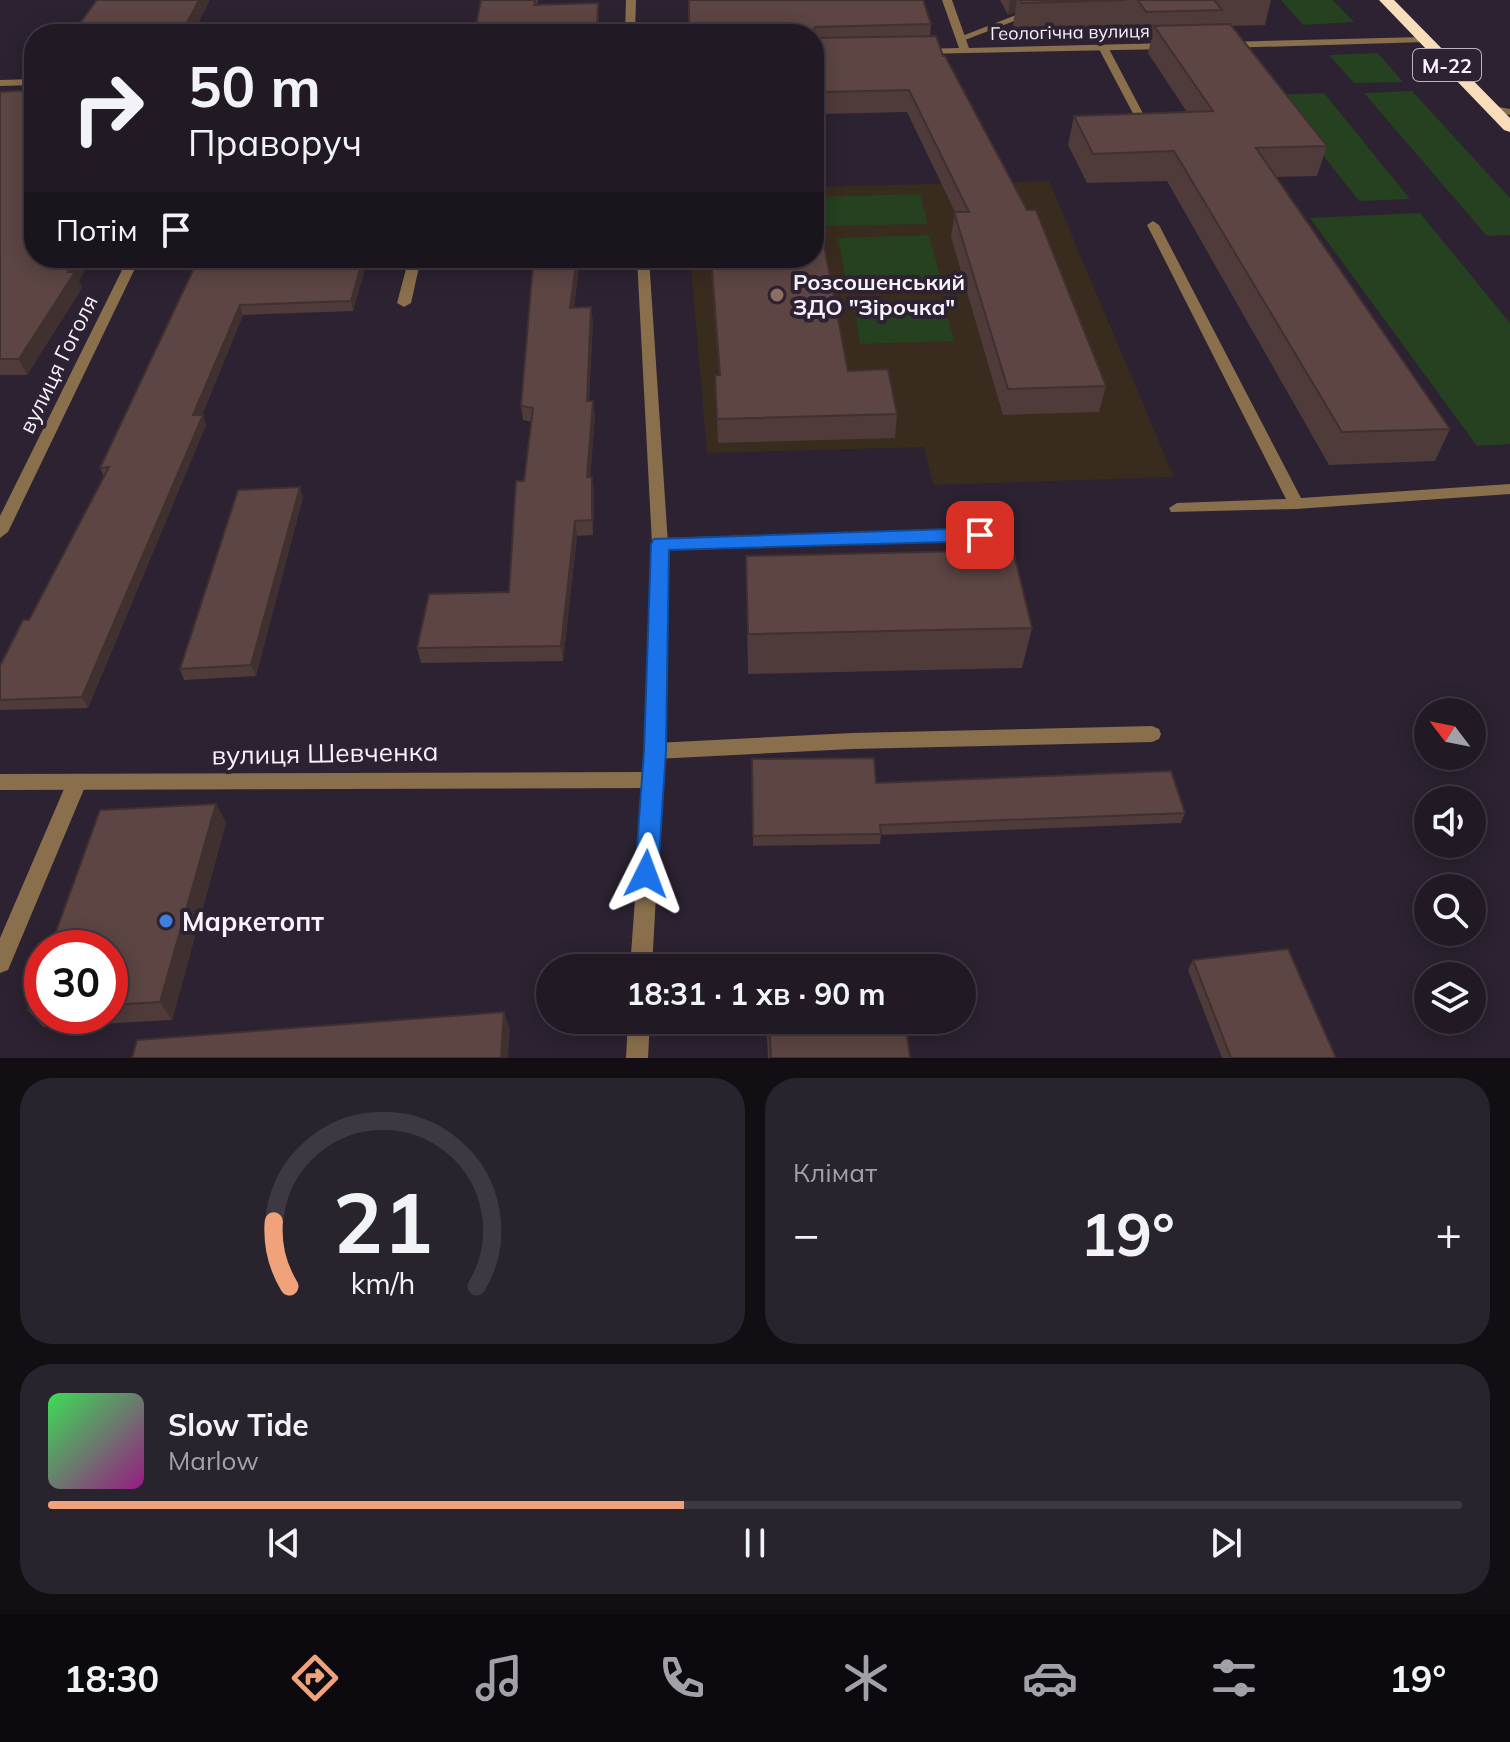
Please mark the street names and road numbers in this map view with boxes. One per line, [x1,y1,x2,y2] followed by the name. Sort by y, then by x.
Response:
[990,19,1150,45] street label: Геологічна вулиця
[1413,49,1481,81] road number: М-22
[12,290,104,438] street label: вулиця Гоголя
[211,735,439,771] street label: вулиця Шевченка

